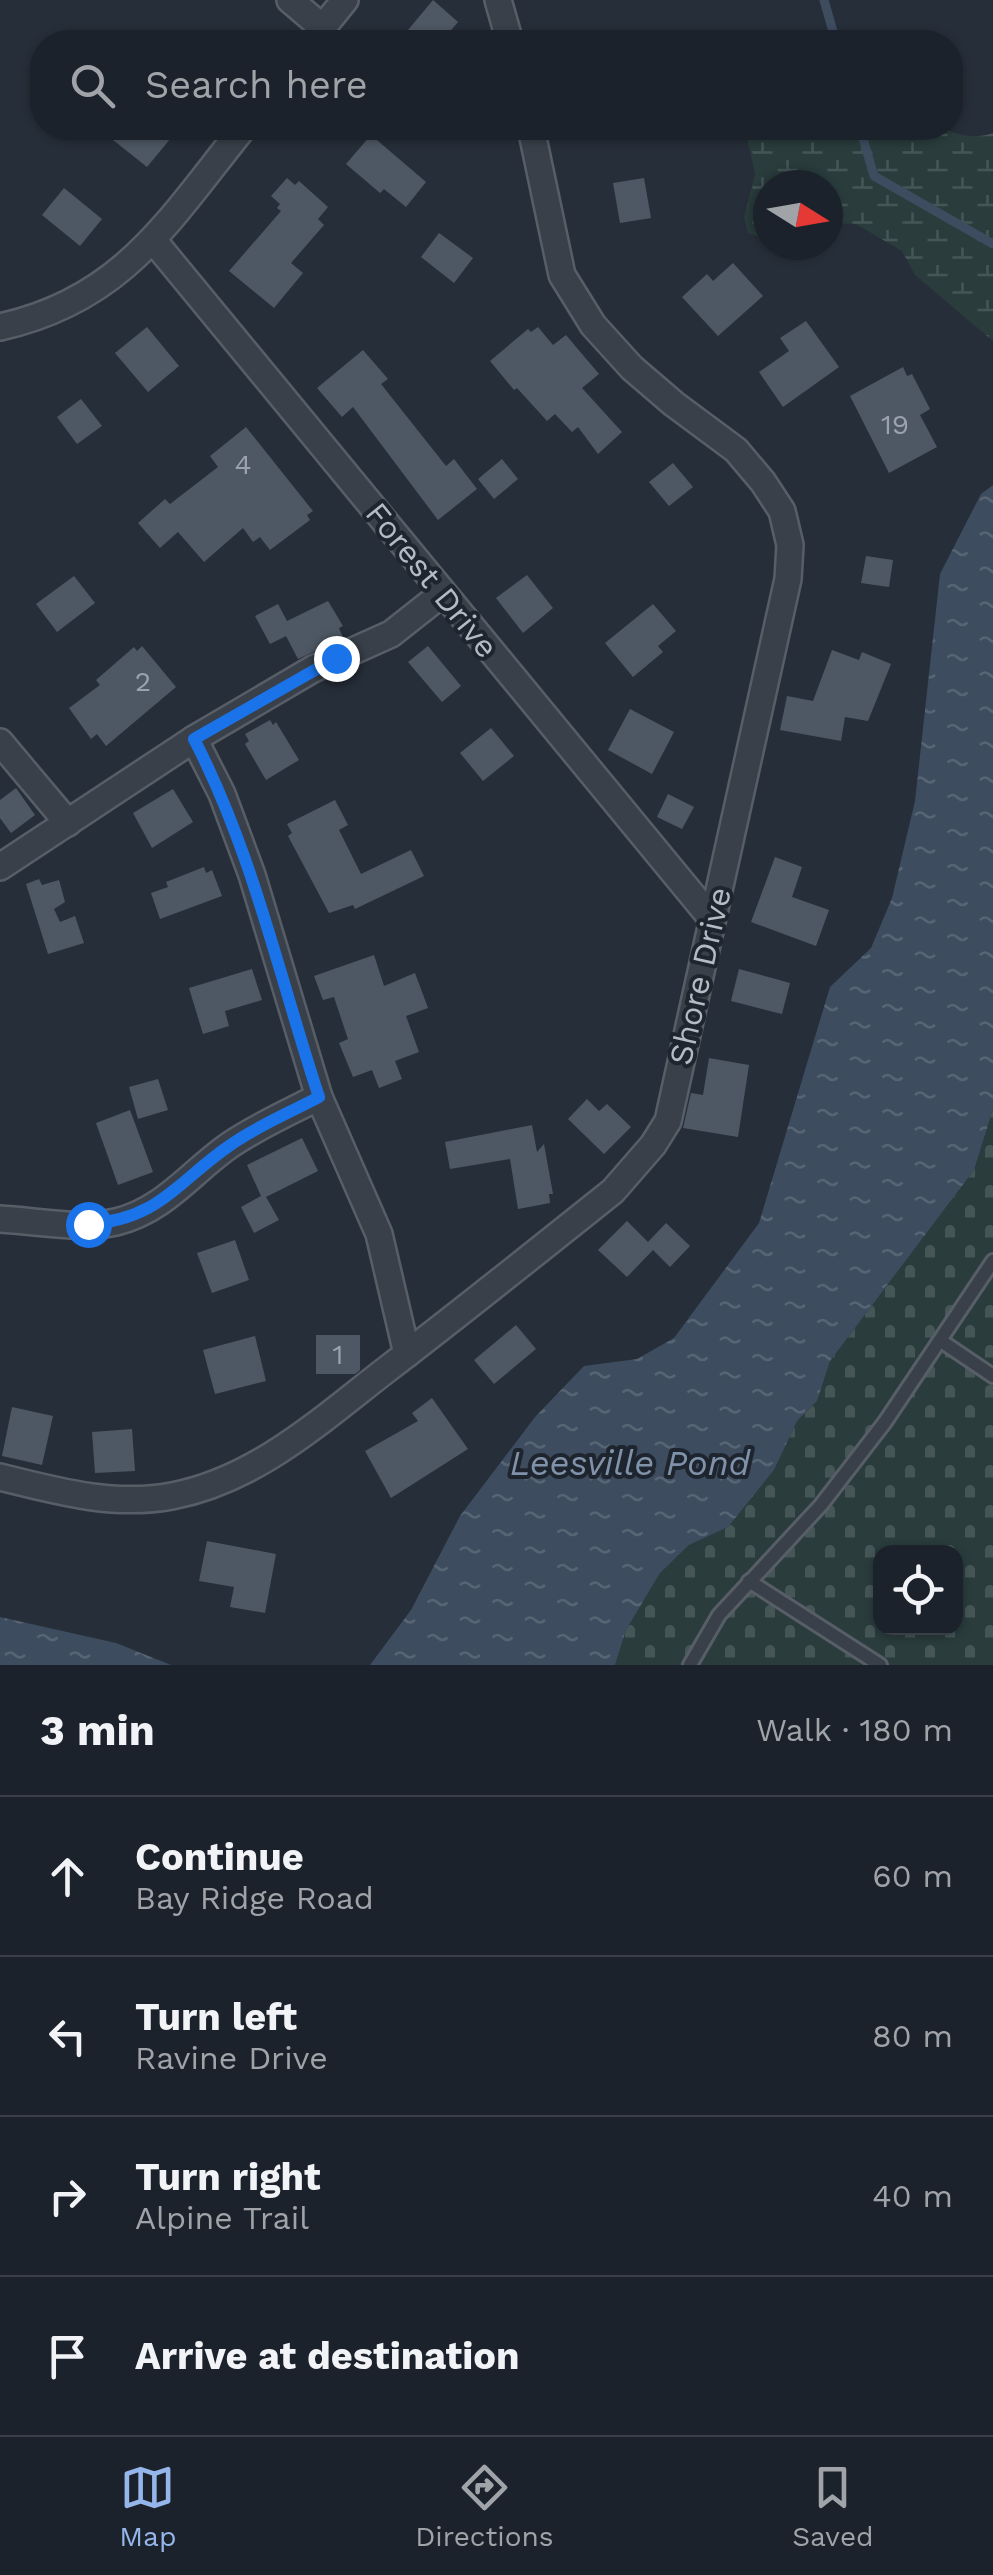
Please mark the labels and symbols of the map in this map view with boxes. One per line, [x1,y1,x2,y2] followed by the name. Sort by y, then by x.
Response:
[753,170,843,260] north arrow
[881,408,909,441] house number: 19
[234,448,252,481] house number: 4
[358,495,506,665] street label: Forest Drive
[314,636,360,682] route end
[135,665,151,698] house number: 2
[661,884,739,1068] street label: Shore Drive
[66,1202,112,1248] route start
[333,1338,343,1371] house number: 1
[510,1442,752,1484] water label: Leesville Pond

